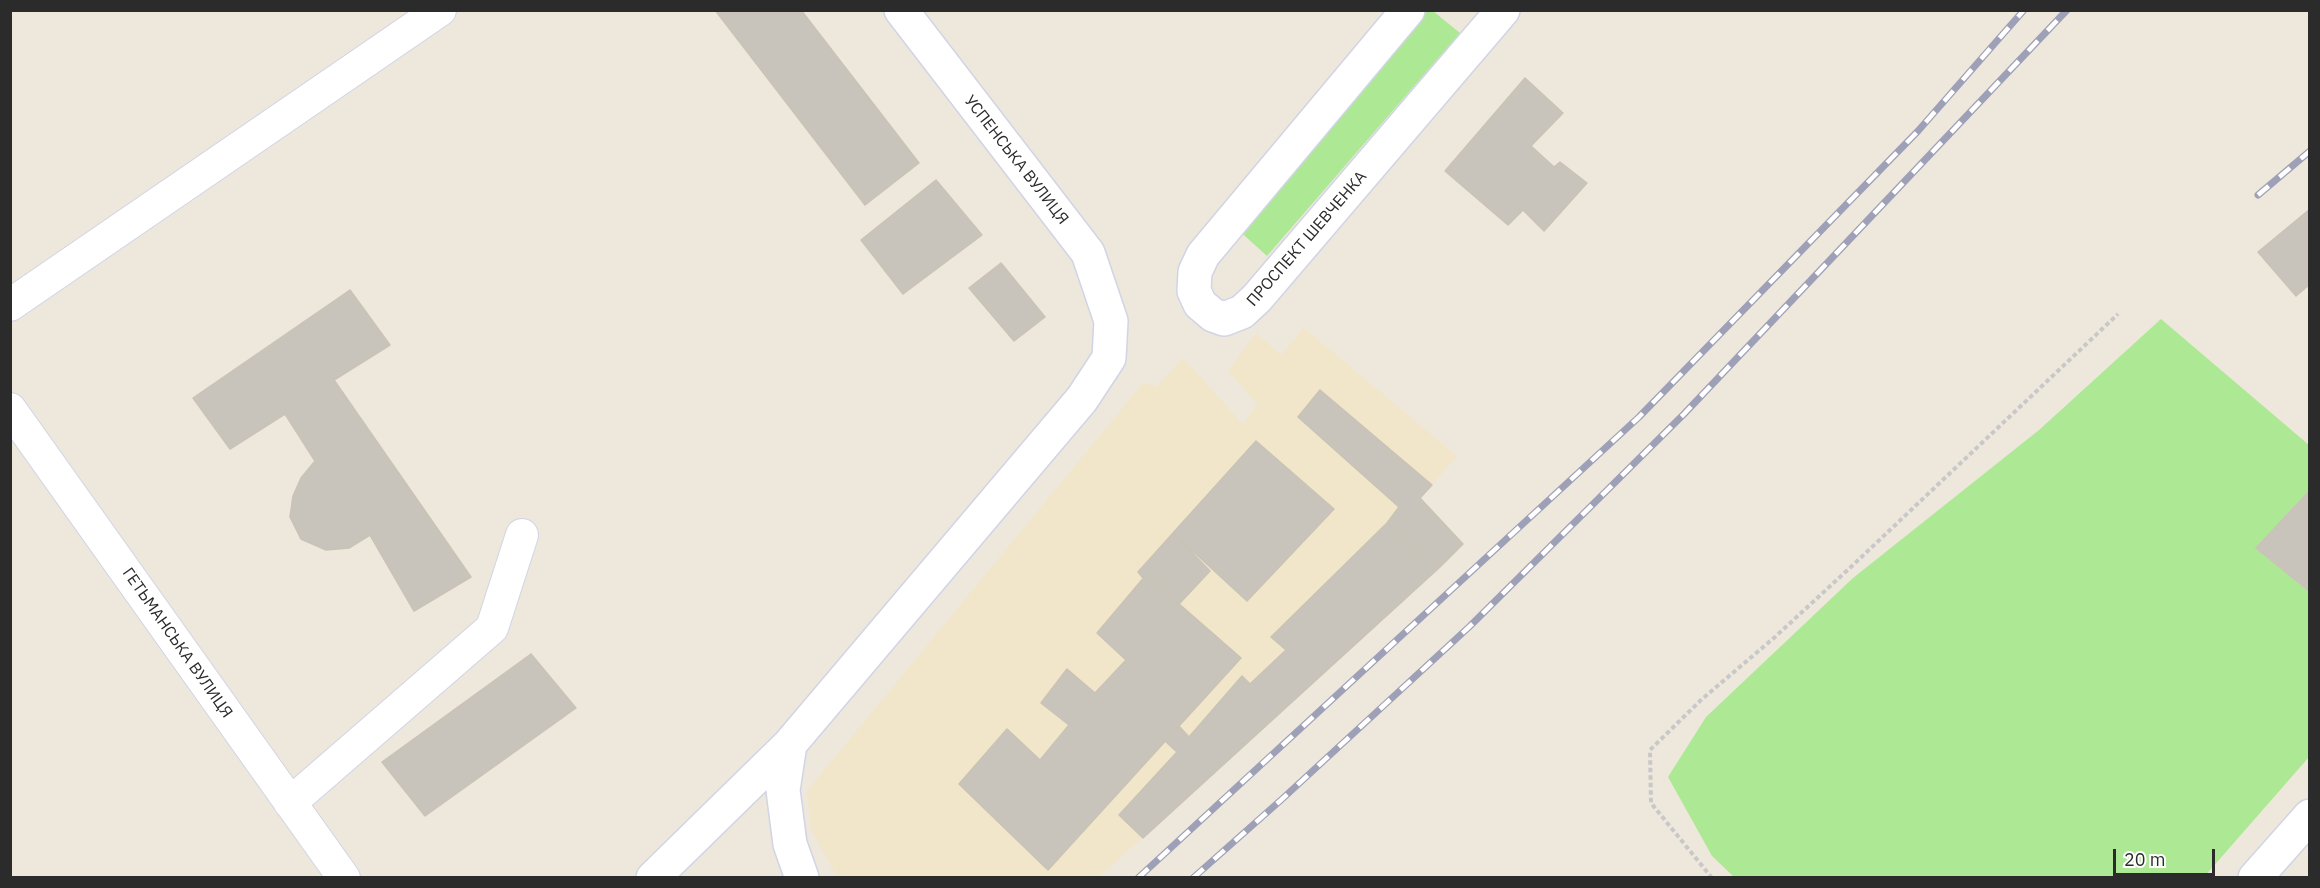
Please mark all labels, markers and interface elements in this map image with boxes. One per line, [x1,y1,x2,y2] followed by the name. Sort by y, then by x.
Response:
[960,92,1072,228] street label: УСПЕНСЬКА ВУЛИЦЯ
[1243,167,1371,311] street label: ПРОСПЕКТ ШЕВЧЕНКА
[118,564,236,722] street label: ГЕТЬМАНСЬКА ВУЛИЦЯ
[2116,837,2218,875] scale bar
[2124,848,2166,871] text: 20 m

